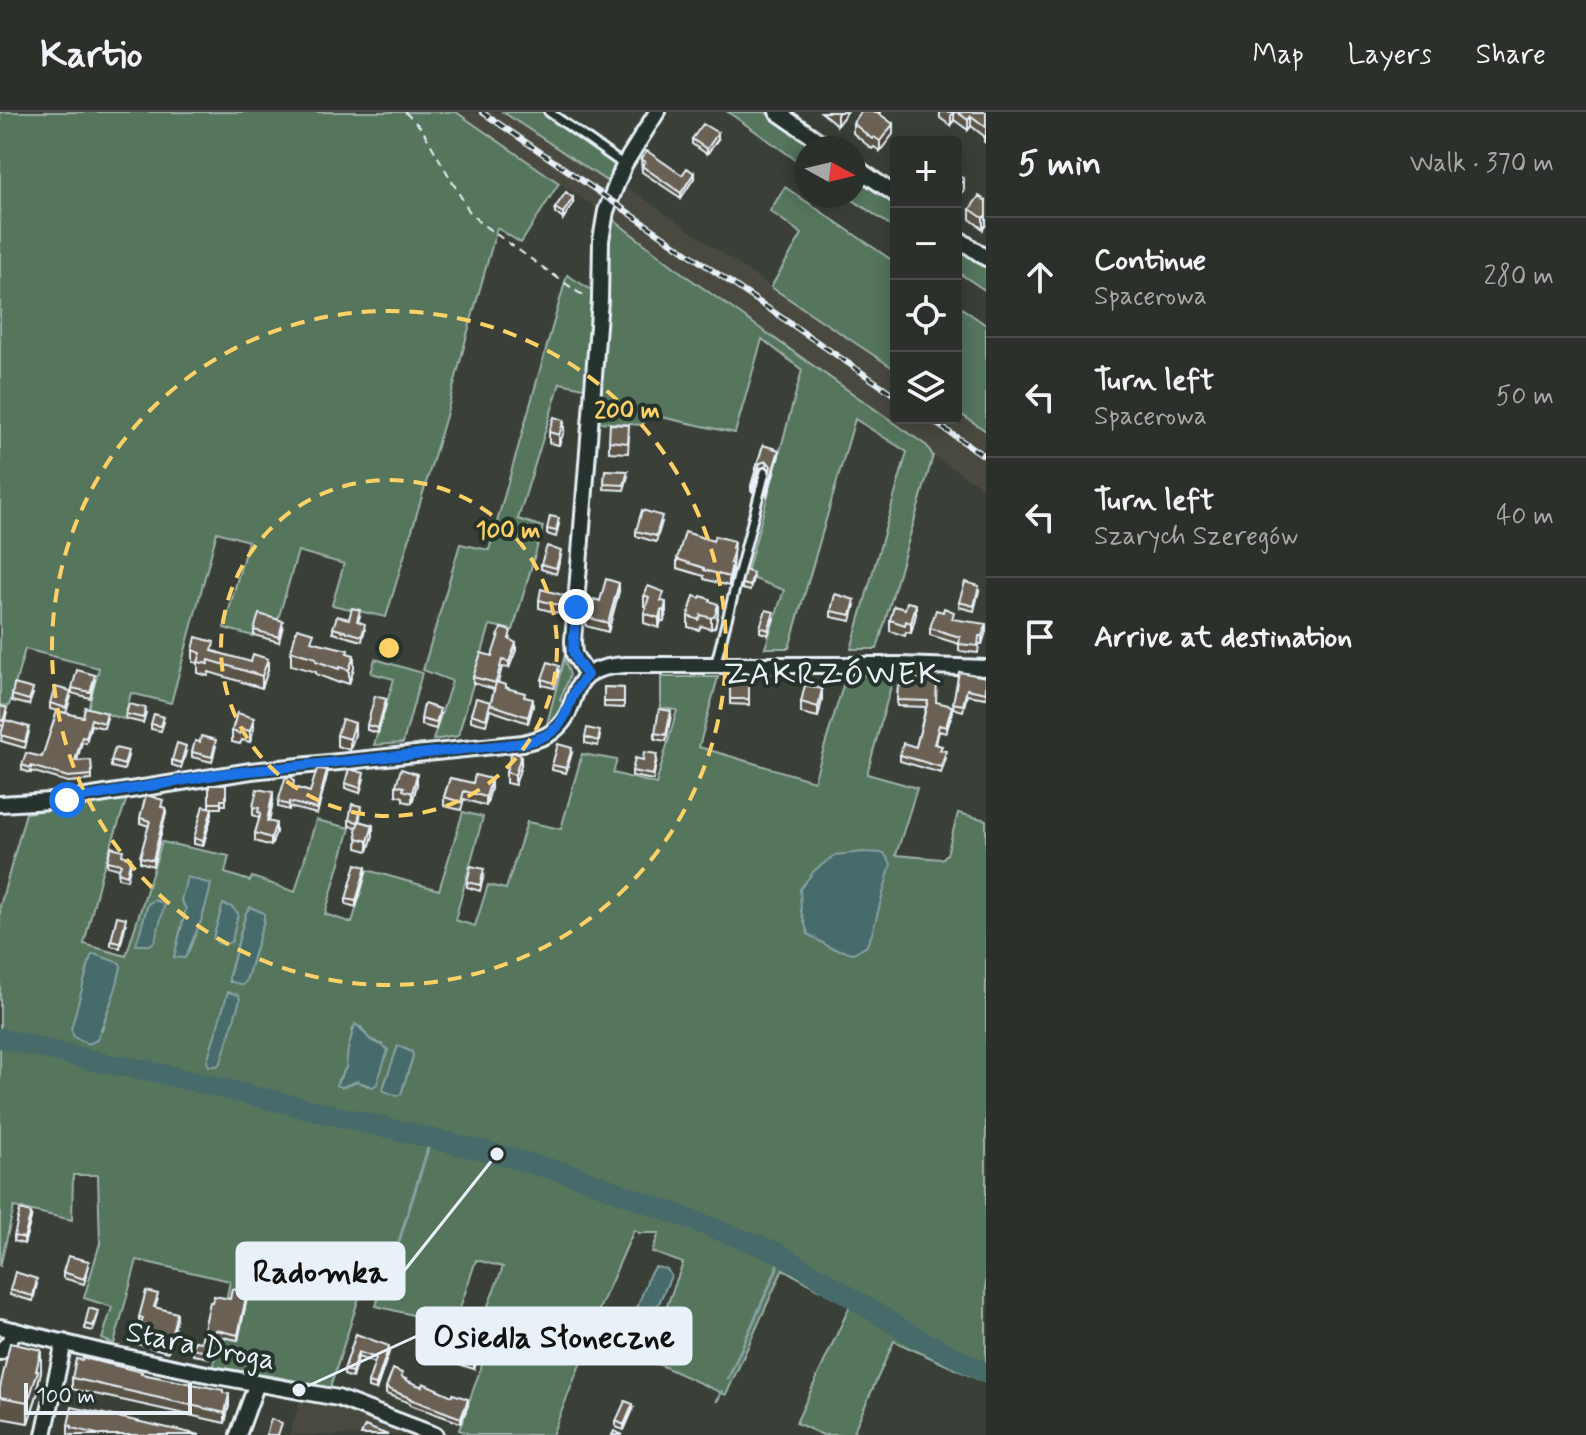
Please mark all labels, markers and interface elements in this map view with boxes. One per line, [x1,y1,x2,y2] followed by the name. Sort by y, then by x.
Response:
[40,31,143,80] text: Kartio
[1253,37,1304,74] text: Map
[1348,37,1432,74] text: Layers
[1476,37,1546,74] text: Share
[794,136,866,208] north arrow
[890,136,962,424] map controls
[890,136,962,208] button: +
[1018,142,1101,187] text: 5 min
[1410,147,1554,181] text: Walk · 370 m
[890,208,962,280] button: −
[1094,241,1206,280] text: Continue
[1018,255,1062,299] icon: ahead
[1484,260,1554,294] text: 280 m
[890,280,962,352] button: locate
[1094,280,1207,314] text: Spacerowa
[890,352,962,424] button: layers
[1094,361,1214,400] text: Turn left
[1018,375,1062,419] icon: left
[1496,380,1554,414] text: 50 m
[594,396,660,427] text: 200 m
[1094,400,1207,434] text: Spacerowa
[1094,481,1214,520] text: Turn left
[1018,495,1062,539] icon: left
[1496,500,1554,534] text: 40 m
[476,516,540,547] text: 100 m
[1094,520,1298,554] text: Szarych Szeregów
[558,589,594,625] route end
[1018,615,1062,659] icon: arrive
[1094,618,1352,657] text: Arrive at destination
[375,634,403,662] centre of rings
[723,654,943,696] district label: ZAKRZÓWEK
[49,782,85,818] route start
[237,1243,404,1299] callout: Radomka
[253,1252,388,1294] text: Radomka
[417,1308,691,1364] callout: Osiedla Słoneczne
[123,1313,279,1380] street label: Stara Droga
[433,1317,675,1359] text: Osiedla Słoneczne
[24,1379,192,1415] scale bar
[36,1383,95,1411] text: 100 m

